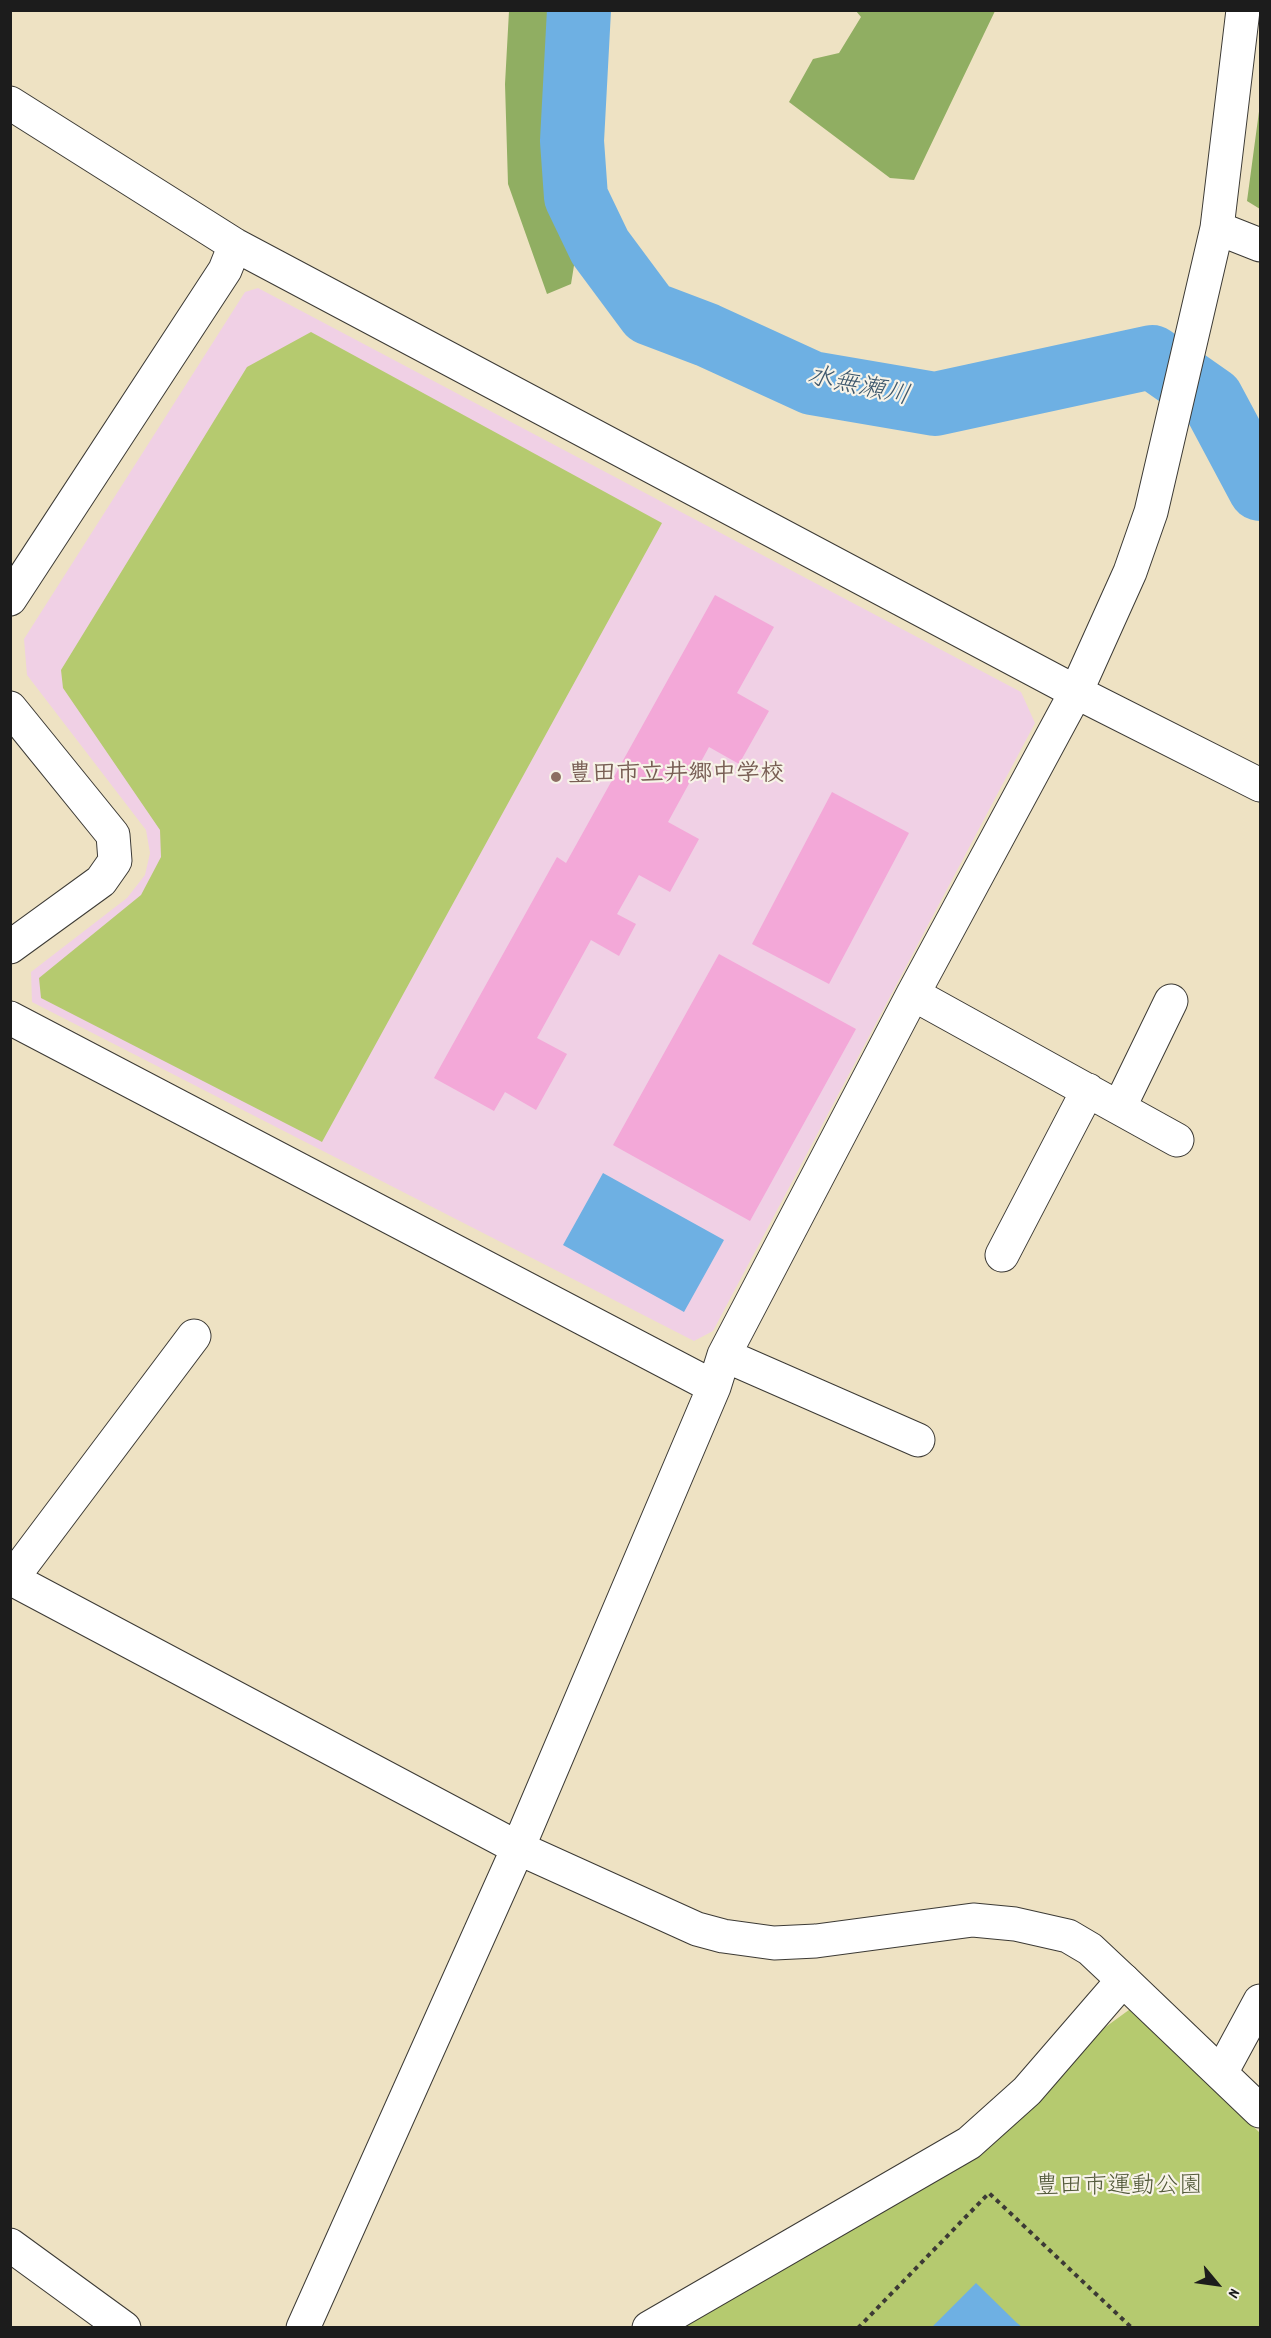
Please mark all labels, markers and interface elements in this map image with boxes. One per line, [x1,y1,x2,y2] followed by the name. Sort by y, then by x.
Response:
[804,363,912,415] water label: 水無瀬川
[568,763,784,791] place label: 豊田市立井郷中学校
[549,770,563,784] marker: 豊田市立井郷中学校
[1035,2175,1203,2203] park label: 豊田市運動公園
[1187,2254,1247,2314] north arrow
[1221,2284,1245,2302] text: N

